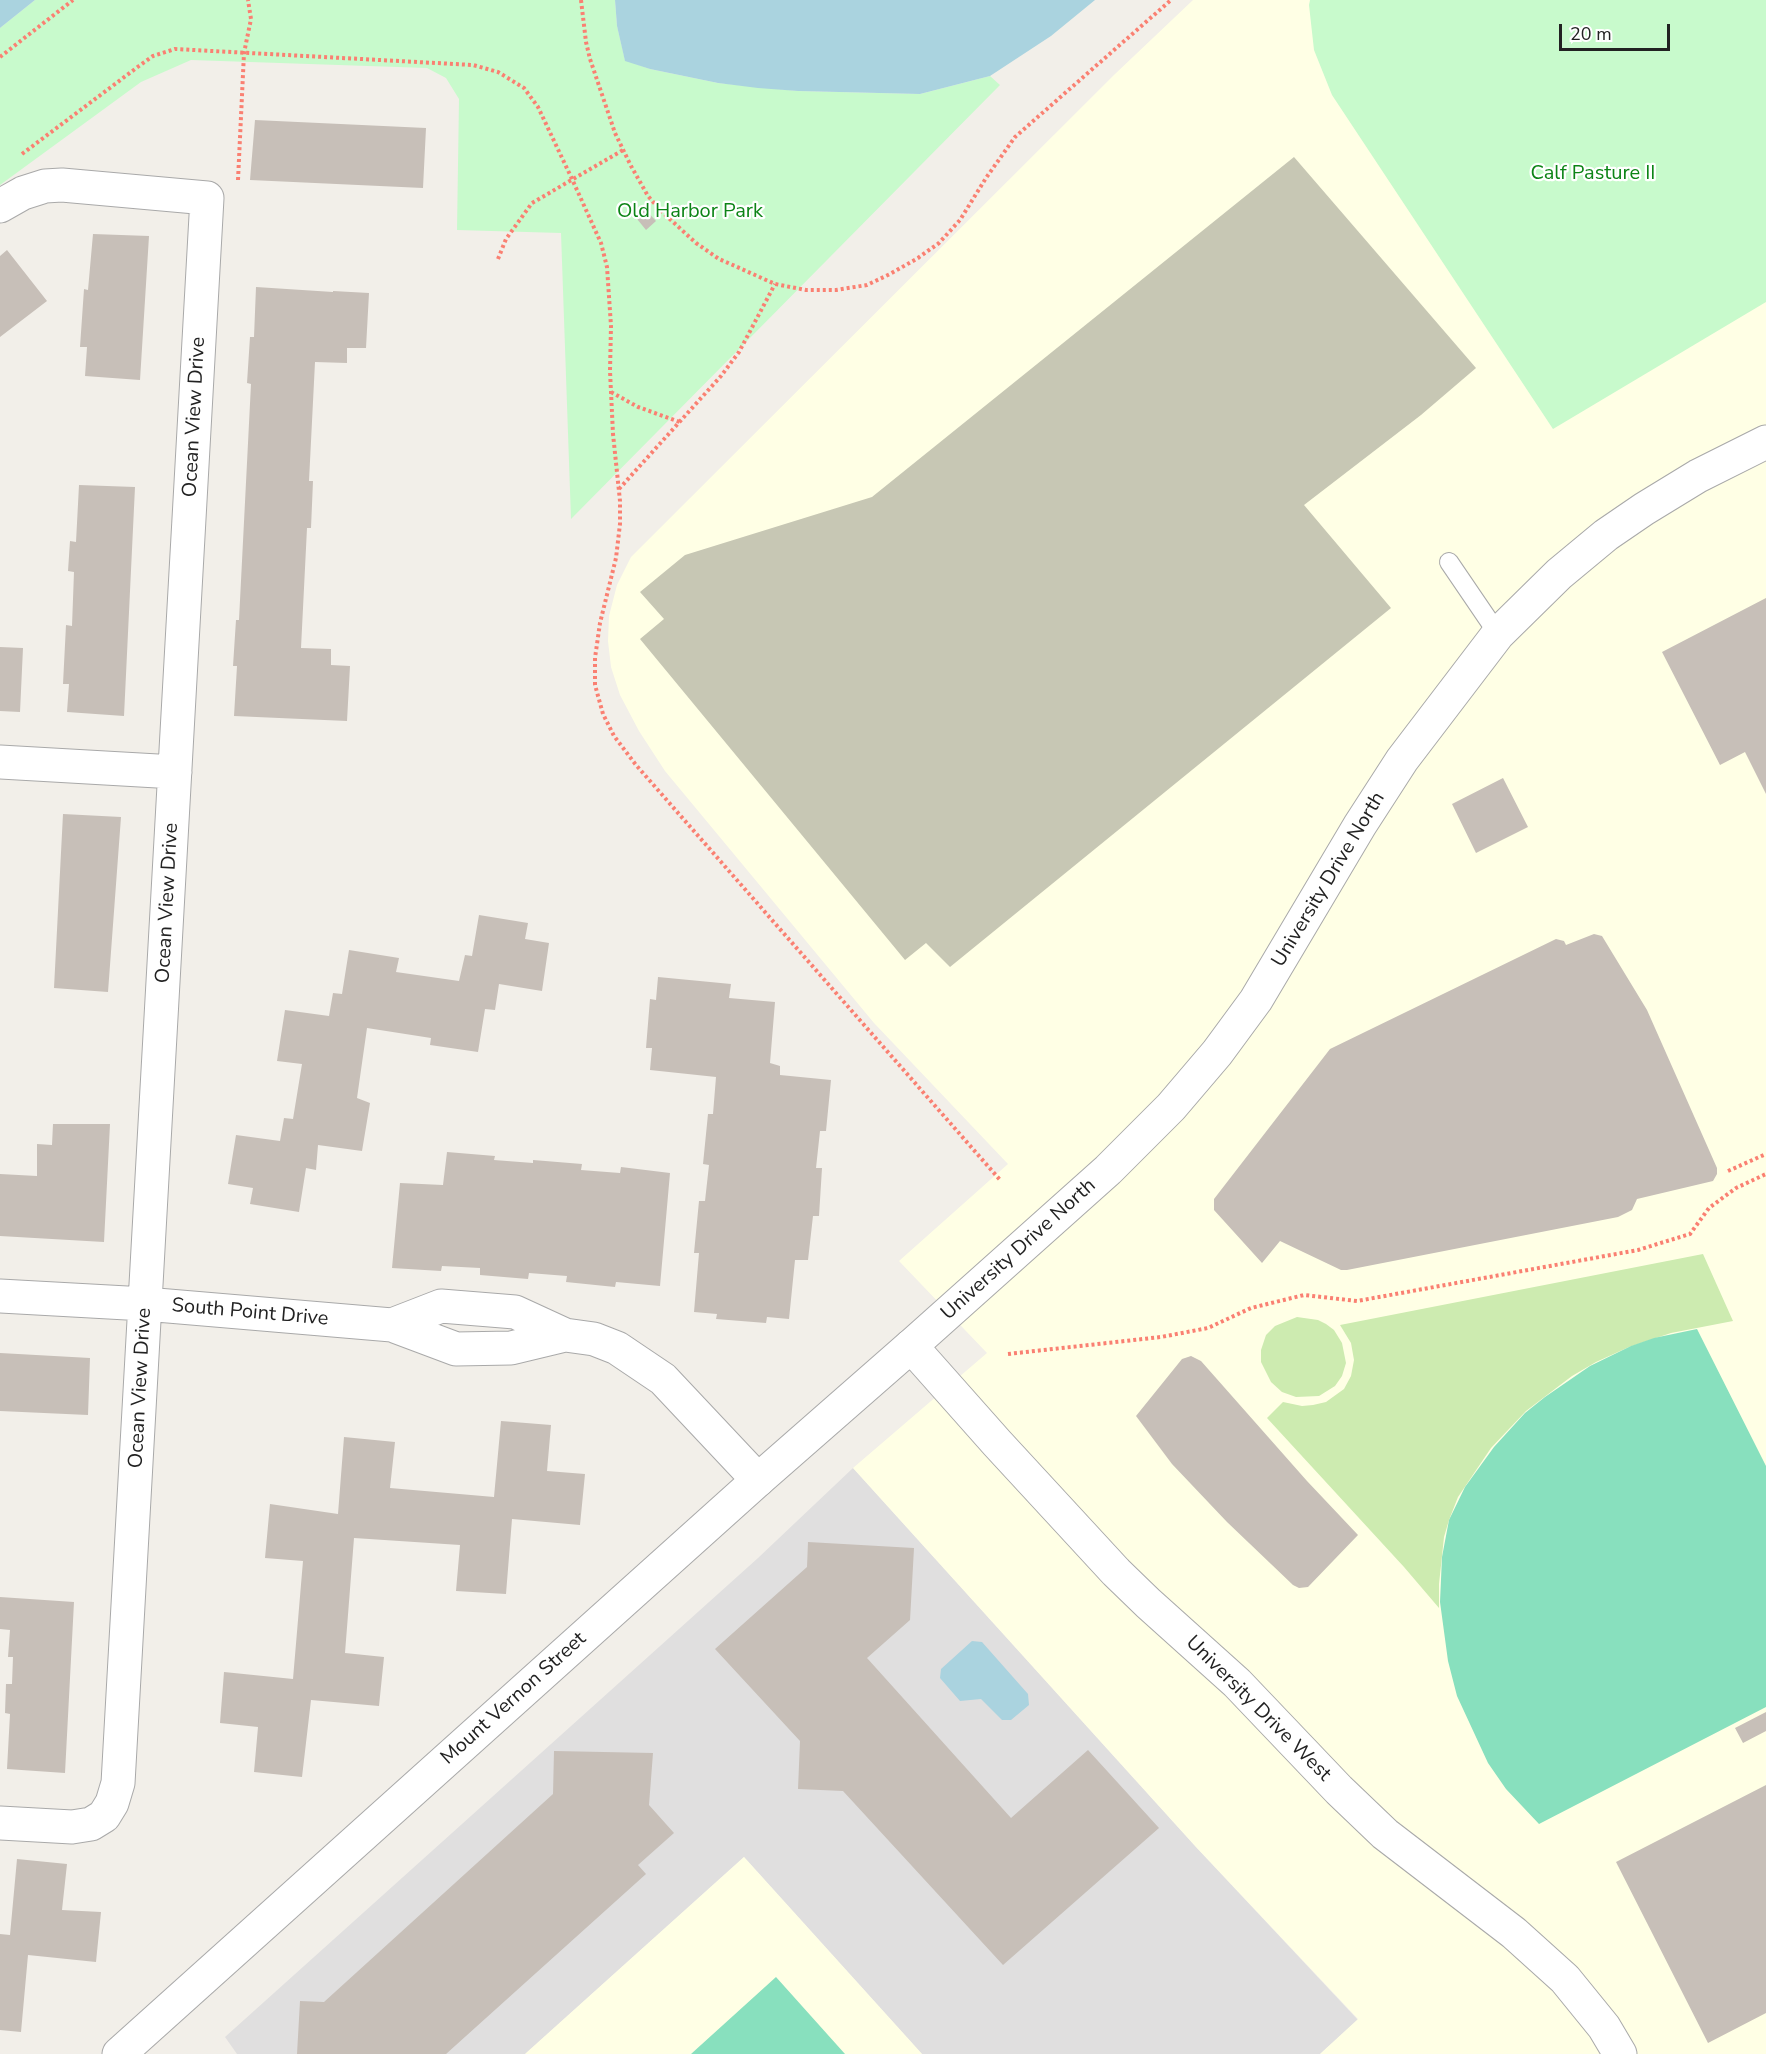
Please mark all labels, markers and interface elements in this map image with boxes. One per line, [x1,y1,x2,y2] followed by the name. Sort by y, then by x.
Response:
[1562,12,1673,50] scale bar
[1570,22,1612,46] text: 20 m
[1531,162,1655,186] park label: Calf Pasture II
[617,200,763,224] park label: Old Harbor Park
[179,336,211,498] street label: Ocean View Drive
[1267,788,1391,972] street label: University Drive North
[152,822,184,984] street label: Ocean View Drive
[937,1174,1101,1326] street label: University Drive North
[171,1294,329,1332] street label: South Point Drive
[125,1307,157,1469] street label: Ocean View Drive
[437,1628,591,1770] street label: Mount Vernon Street
[1180,1631,1336,1787] street label: University Drive West

